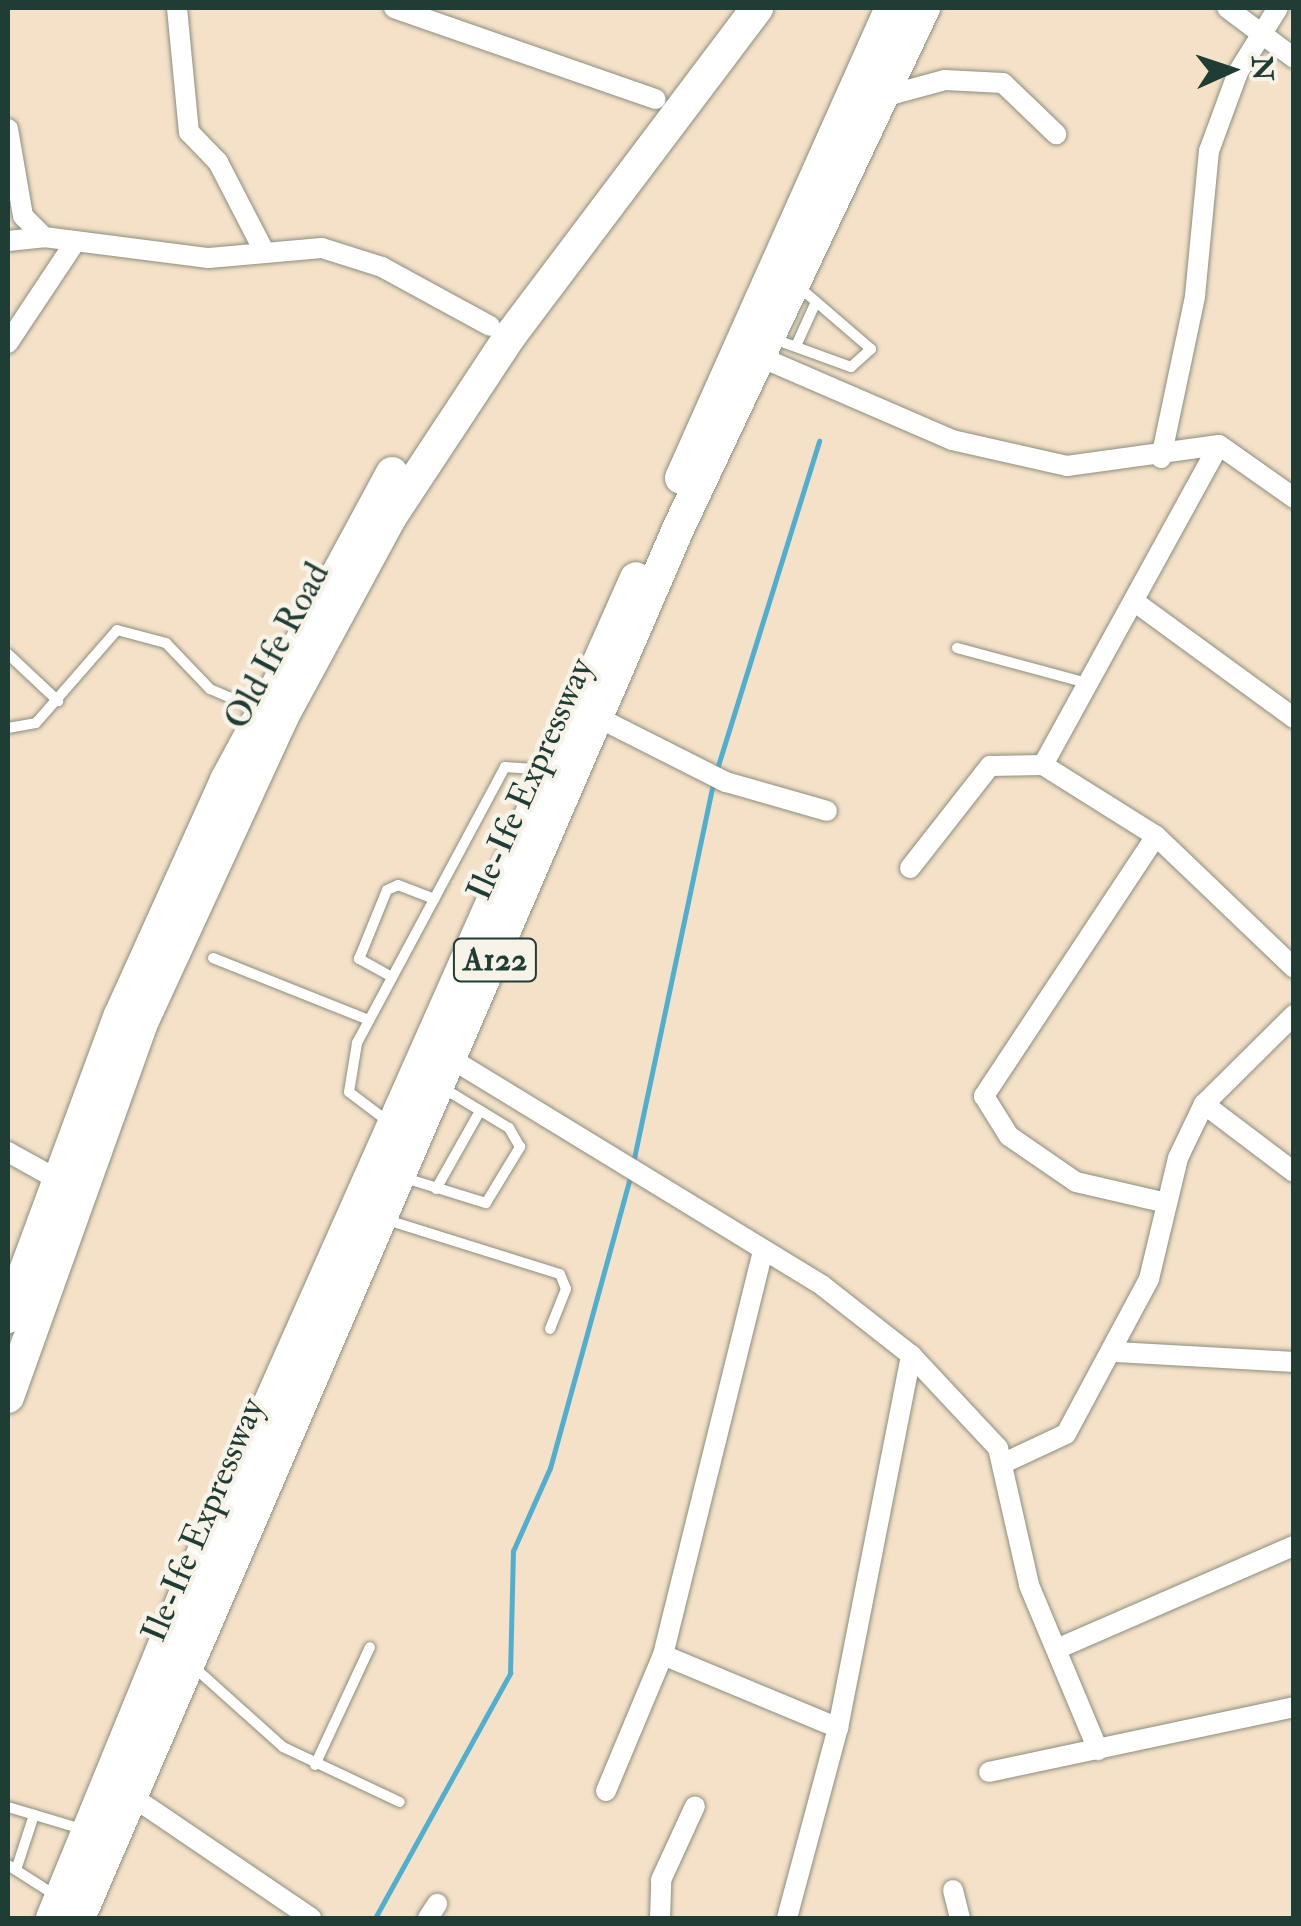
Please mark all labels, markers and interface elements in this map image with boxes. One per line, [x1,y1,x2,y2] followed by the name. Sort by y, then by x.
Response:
[1181,20,1281,120] north arrow
[1243,55,1280,82] text: N
[216,556,338,736] street label: Old Ife Road
[458,651,602,907] street label: Ile-Ife Expressway
[452,933,538,987] road number: A122
[133,1392,273,1648] street label: Ile-Ife Expressway

